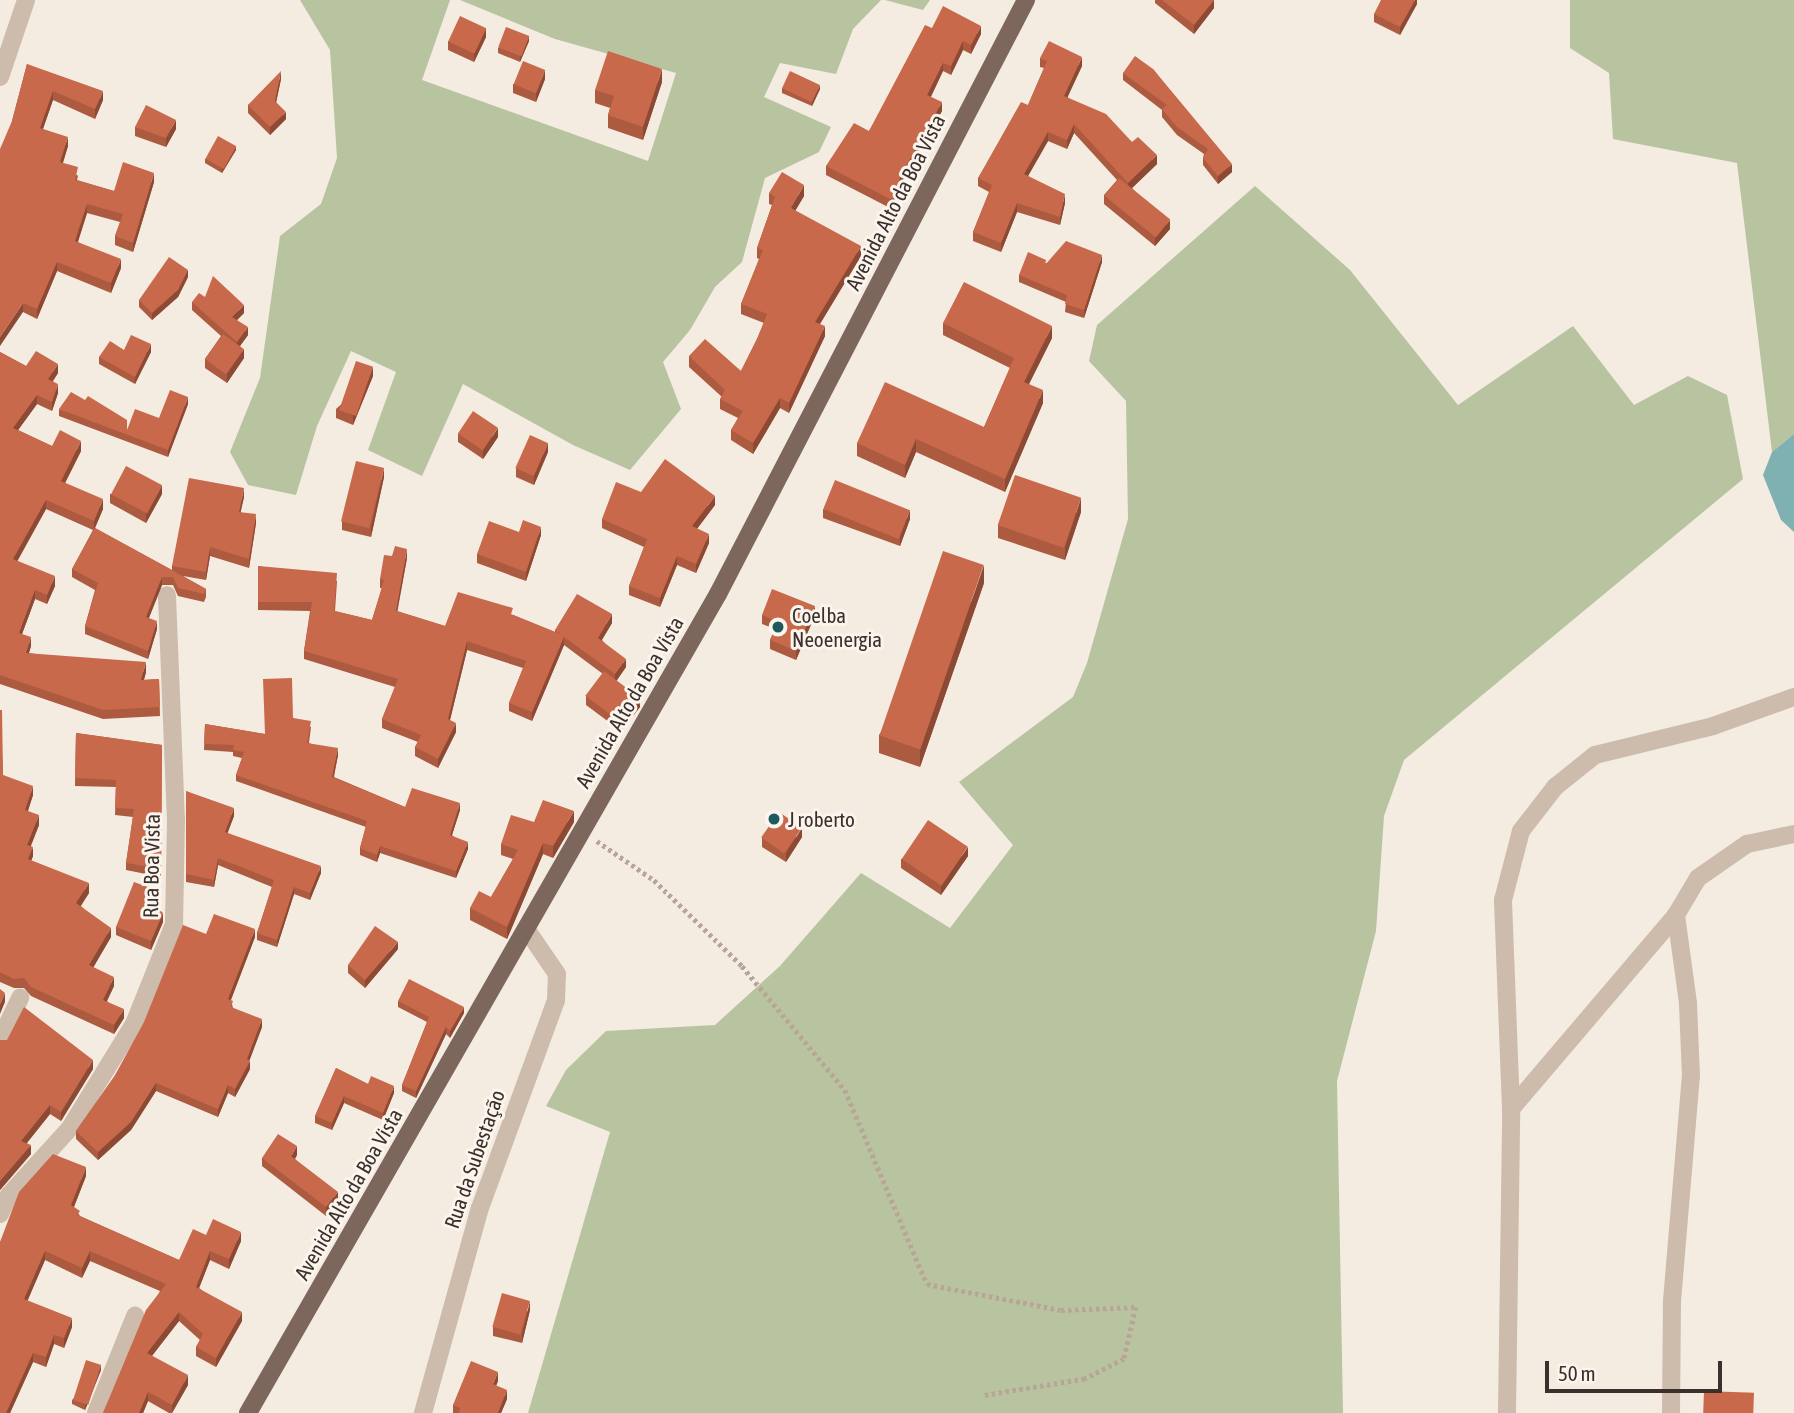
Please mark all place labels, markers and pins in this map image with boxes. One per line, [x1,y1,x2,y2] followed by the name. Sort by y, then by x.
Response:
[792,602,882,652] place label: Coelba Neoenergia
[770,619,786,635] marker: Coelba Neoenergia
[788,806,855,832] place label: J roberto
[766,811,782,827] marker: J roberto

